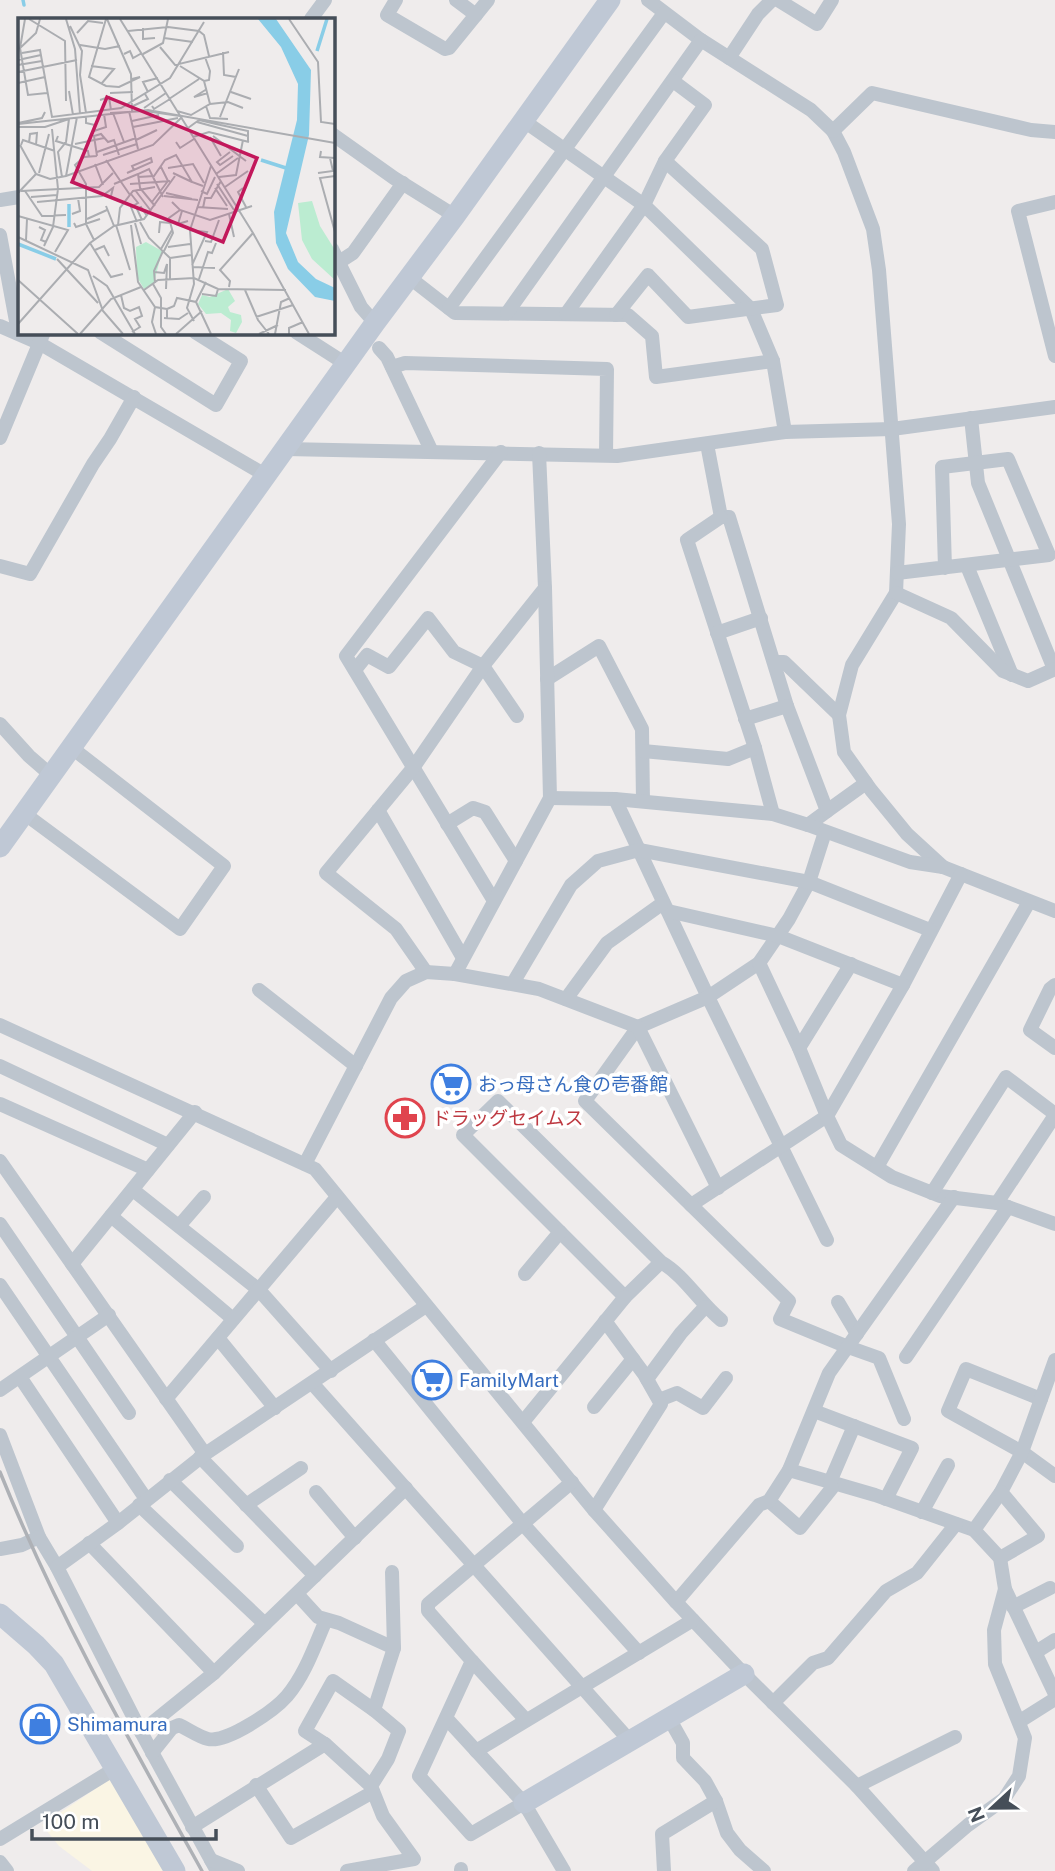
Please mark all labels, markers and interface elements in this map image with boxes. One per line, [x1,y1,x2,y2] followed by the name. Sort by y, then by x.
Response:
[18,18,334,334] inset map
[430,1063,472,1105] supermarket icon: おっ母さん食の壱番館
[478,1073,668,1095] place label: おっ母さん食の壱番館
[384,1097,426,1139] pharmacy icon: ドラッグセイムス
[432,1107,584,1129] place label: ドラッグセイムス
[411,1359,453,1401] supermarket icon: FamilyMart
[459,1369,559,1391] place label: FamilyMart
[19,1703,61,1745] shop icon: Shimamura
[67,1713,168,1735] place label: Shimamura
[957,1773,1027,1843] north arrow
[32,1798,215,1842] scale bar
[963,1803,989,1825] text: N
[42,1809,99,1834] text: 100 m

